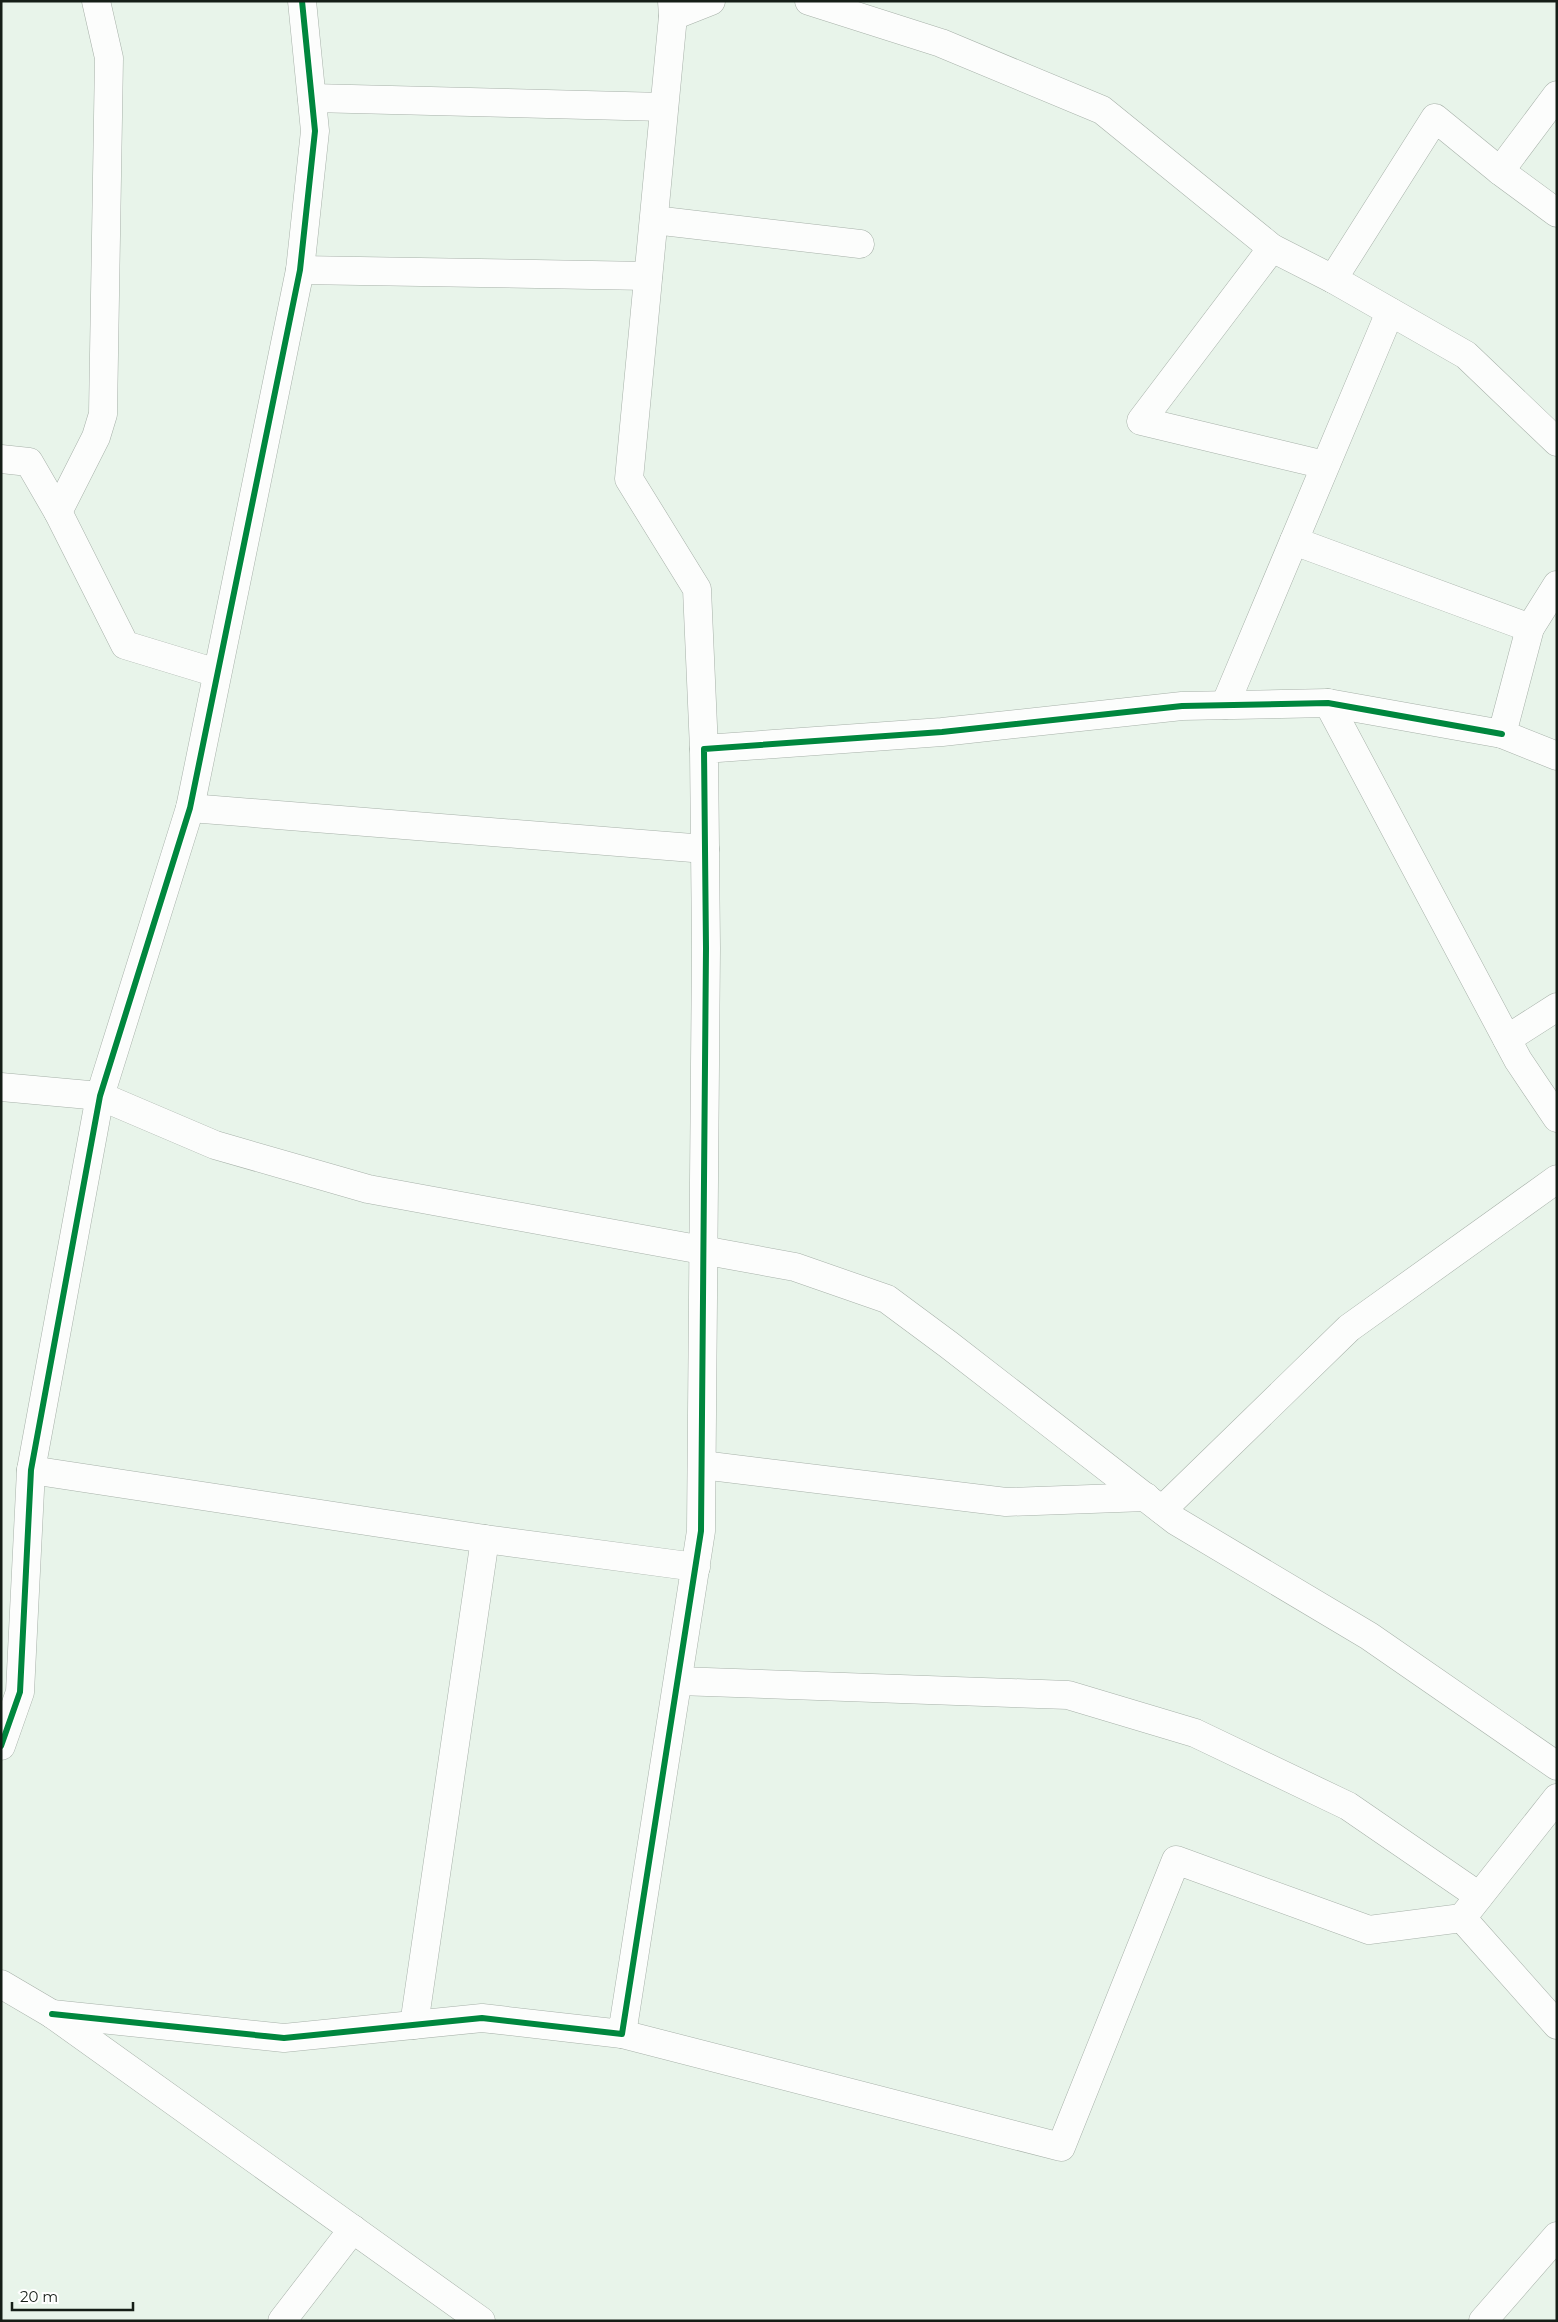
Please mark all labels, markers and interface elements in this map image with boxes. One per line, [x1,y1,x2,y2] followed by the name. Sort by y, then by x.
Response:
[12,2280,134,2312] scale bar
[20,2287,58,2306] text: 20 m

